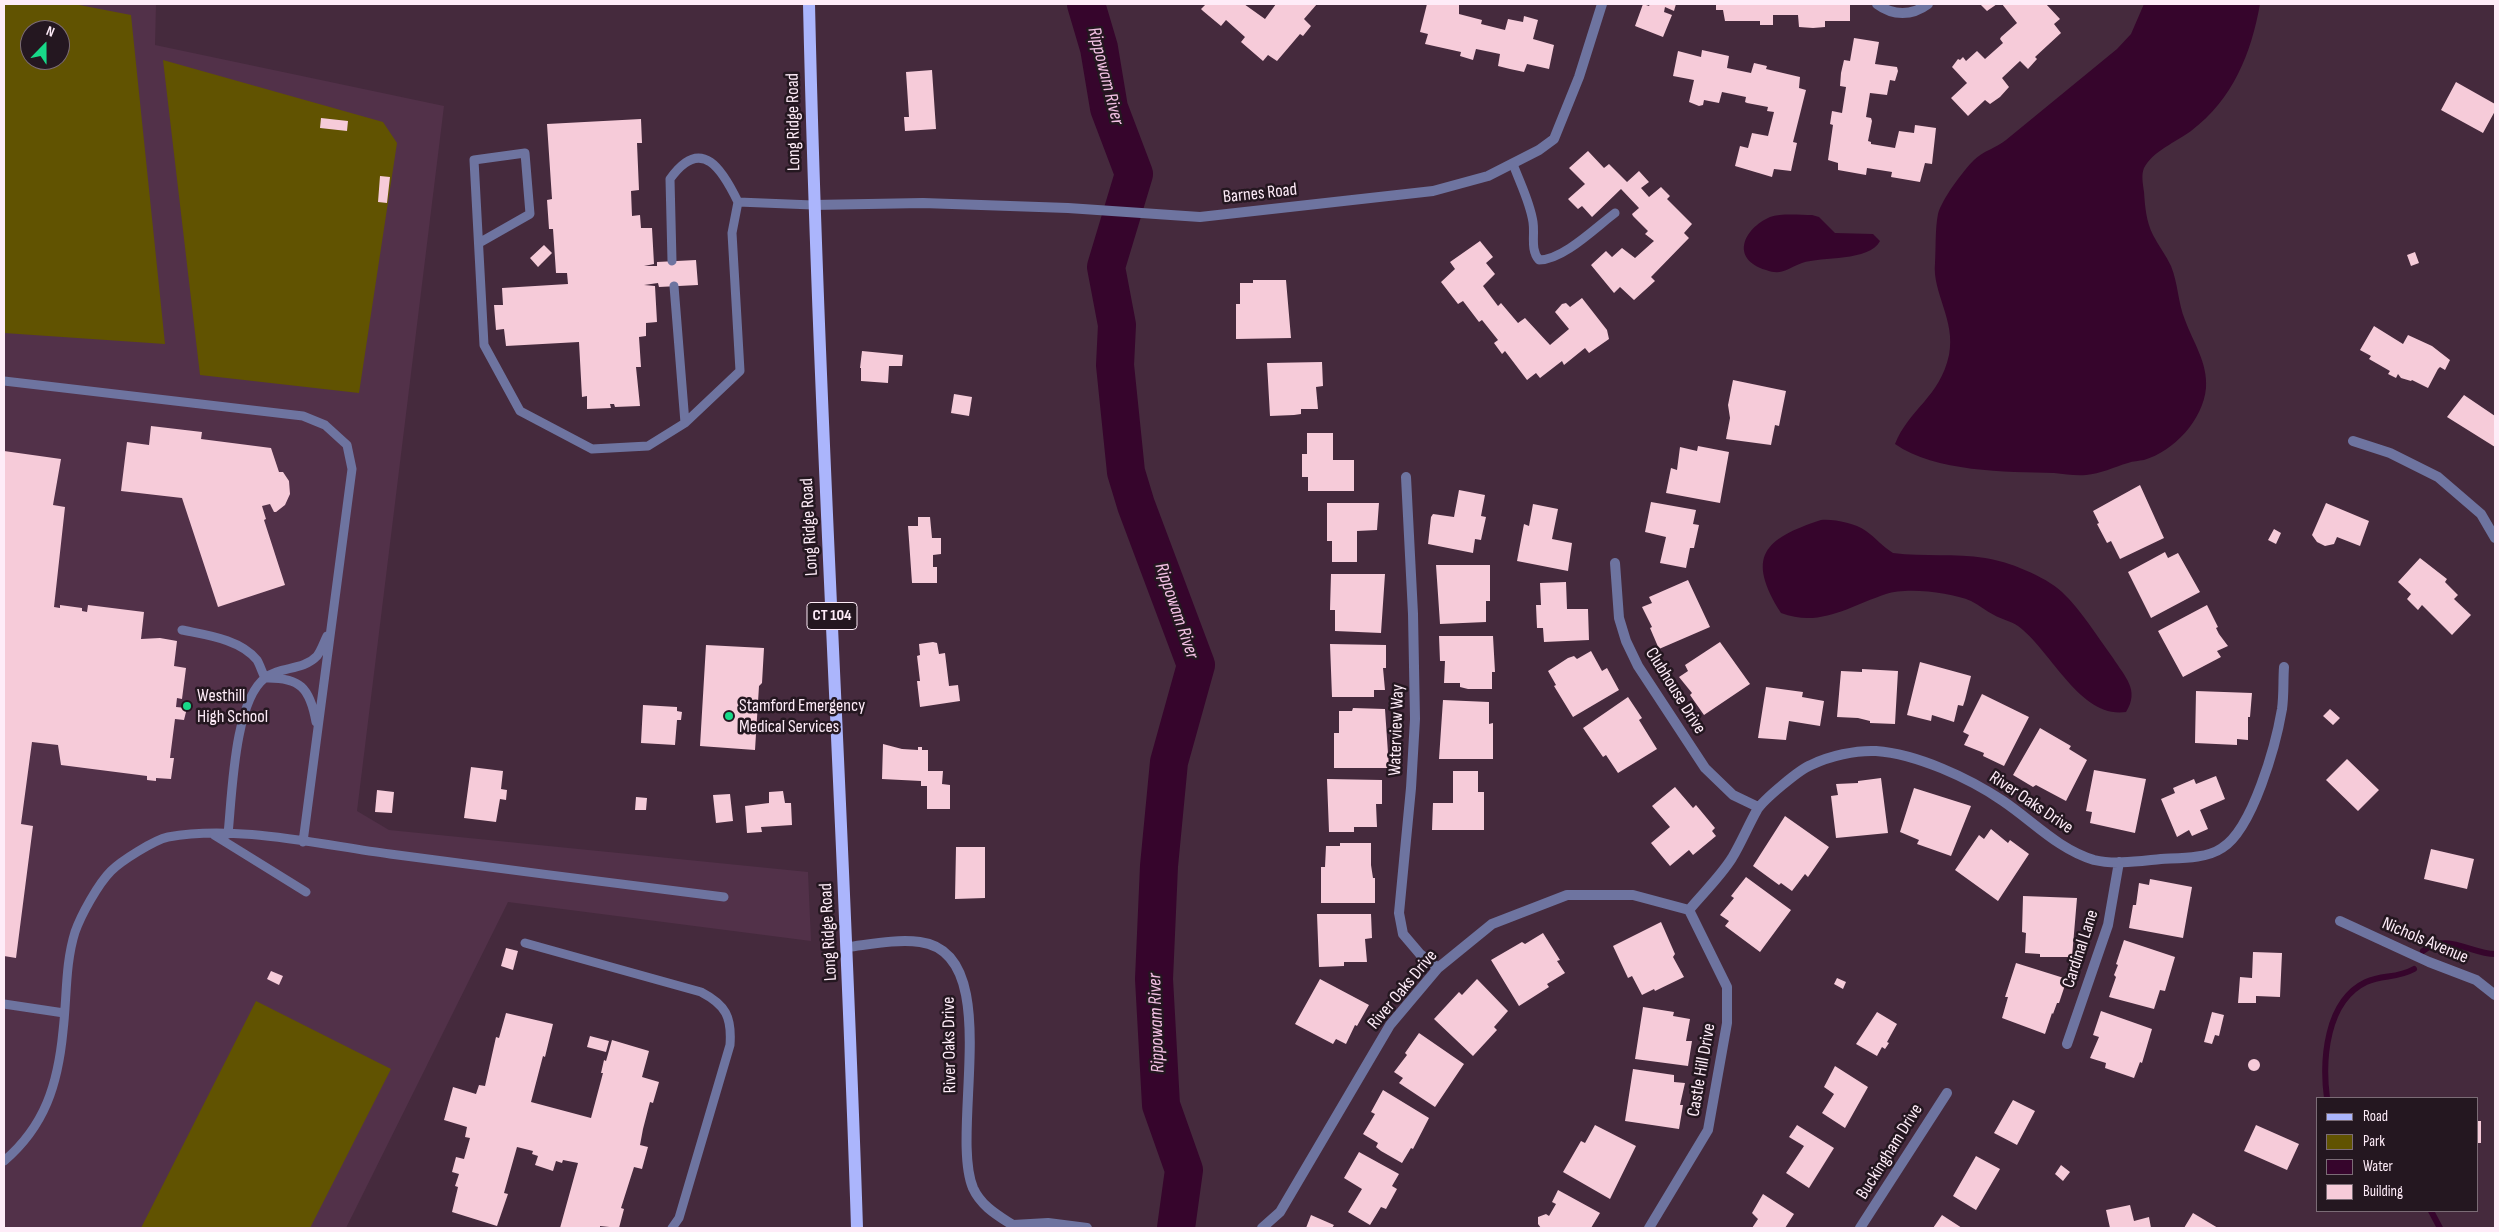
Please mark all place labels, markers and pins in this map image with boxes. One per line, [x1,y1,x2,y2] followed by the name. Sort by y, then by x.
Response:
[197,685,268,728] place label: Westhill High School
[739,695,865,738] place label: Stamford Emergency Medical Services
[181,700,193,712] marker: Westhill High School
[723,710,735,722] marker: Stamford Emergency Medical Services

